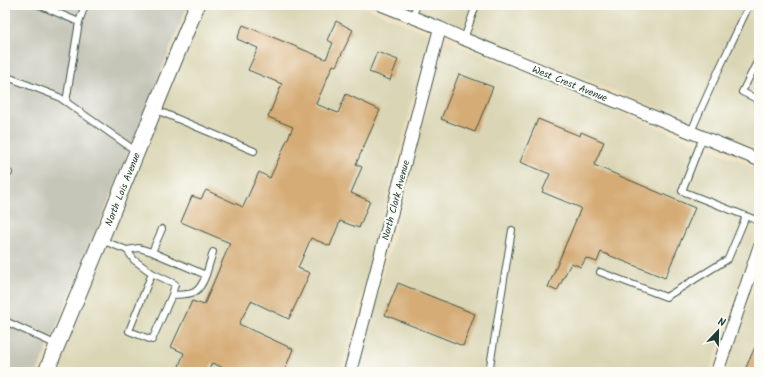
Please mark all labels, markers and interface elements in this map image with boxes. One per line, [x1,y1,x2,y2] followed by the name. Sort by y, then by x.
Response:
[530,62,610,106] street label: West Crest Avenue
[101,150,145,229] street label: North Lois Avenue
[378,158,414,242] street label: North Clark Avenue
[698,311,738,351] north arrow
[715,313,728,332] text: N

